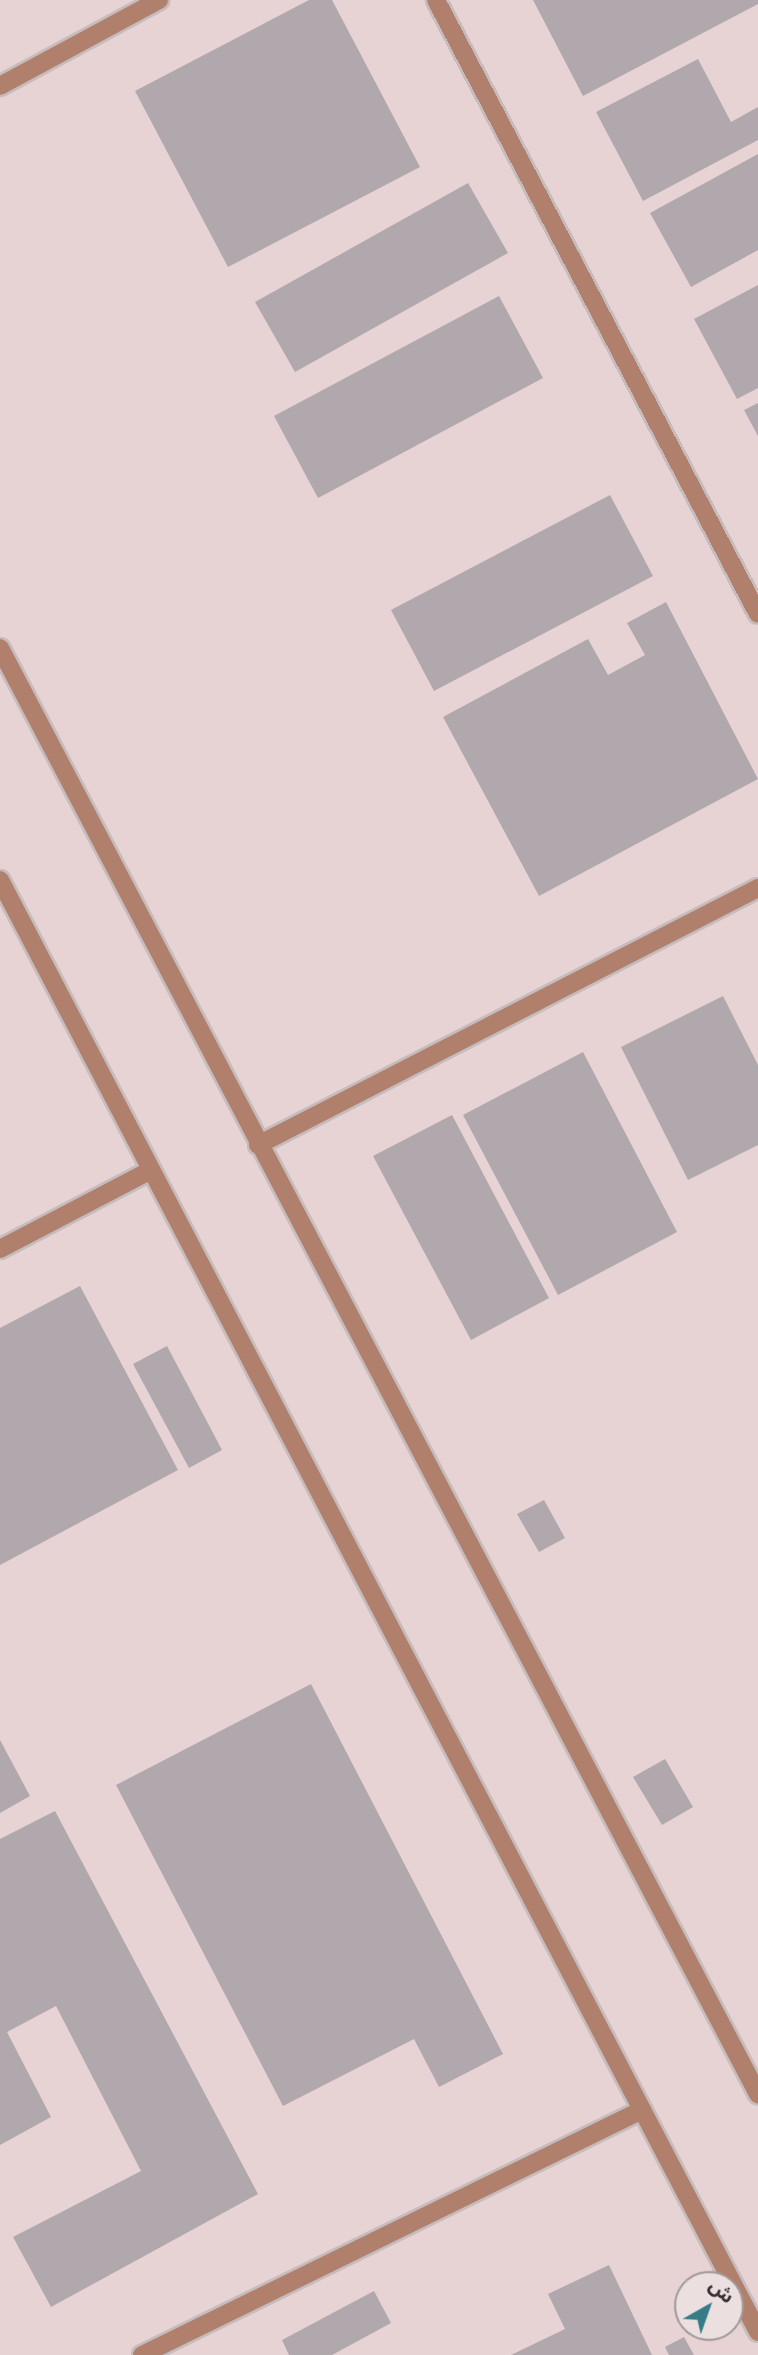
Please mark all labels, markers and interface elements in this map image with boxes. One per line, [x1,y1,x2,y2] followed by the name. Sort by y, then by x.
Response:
[674,2271,744,2341] north arrow
[703,2273,740,2310] text: ش

